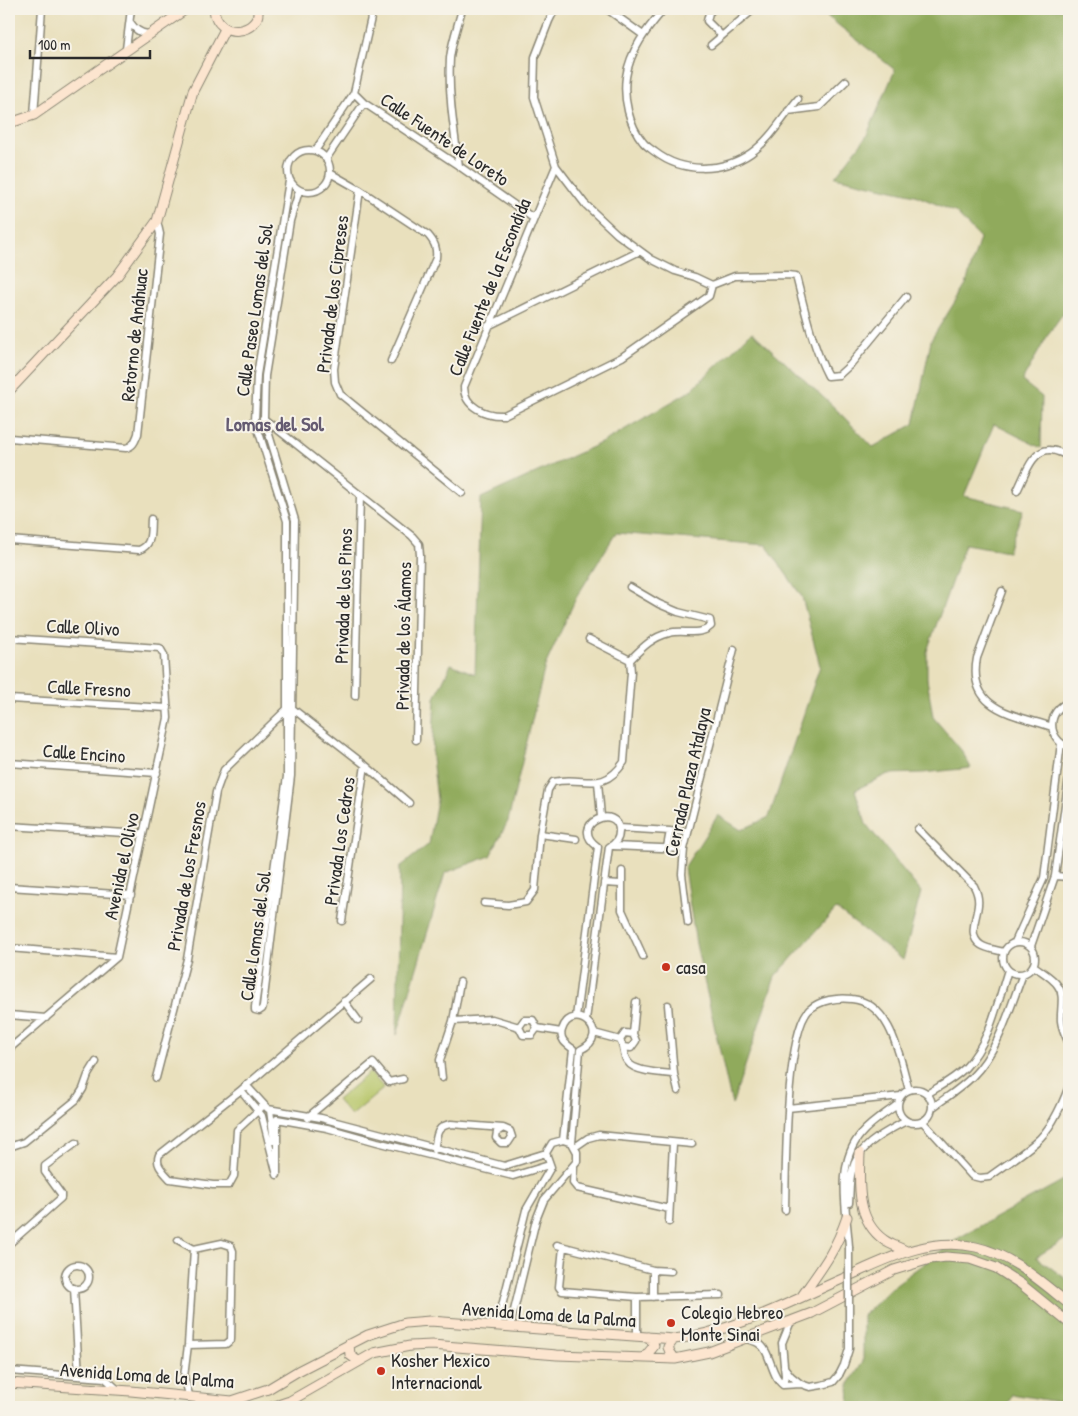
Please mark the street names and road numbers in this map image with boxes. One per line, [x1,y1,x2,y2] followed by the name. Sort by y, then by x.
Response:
[375,86,515,192] street label: Calle Fuente de Loreto
[441,194,537,380] street label: Calle Fuente de la Escondida
[309,214,355,374] street label: Privada de los Cipreses
[229,221,279,398] street label: Calle Paseo Lomas del Sol
[114,267,154,403] street label: Retorno de Anáhuac
[328,528,358,664] street label: Privada de los Pinos
[389,562,417,710] street label: Privada de los Álamos
[46,612,121,642] street label: Calle Olivo
[47,673,132,703] street label: Calle Fresno
[657,704,717,859] street label: Cerrada Plaza Atalaya
[42,737,127,769] street label: Calle Encino
[317,775,361,907] street label: Privada Los Cedros
[160,799,212,953] street label: Privada de los Fresnos
[97,810,145,922] street label: Avenida el Olivo
[233,869,277,1002] street label: Calle Lomas del Sol
[461,1295,637,1333] street label: Avenida Loma de la Palma
[59,1356,235,1394] street label: Avenida Loma de la Palma

